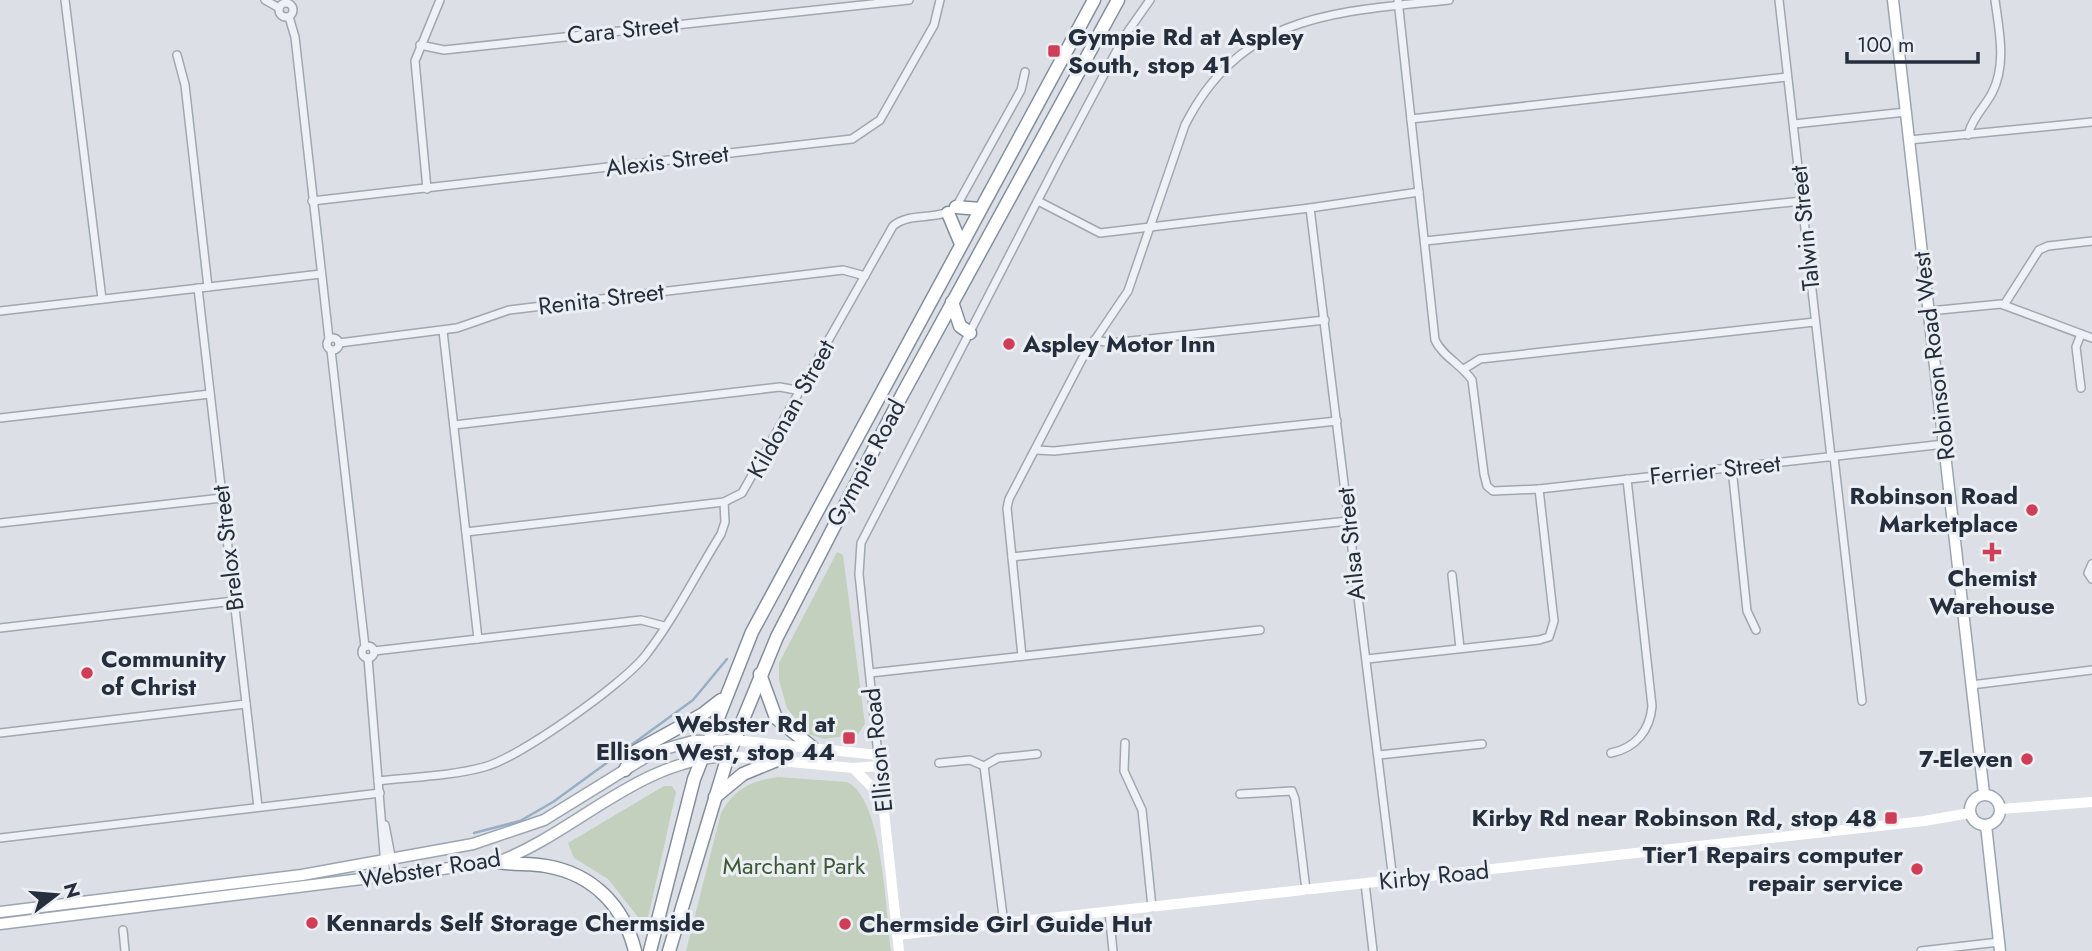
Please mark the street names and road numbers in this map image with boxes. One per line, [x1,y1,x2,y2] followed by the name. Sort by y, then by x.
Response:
[565,6,681,53] street label: Cara Street
[603,136,731,185] street label: Alexis Street
[1781,164,1828,292] street label: Talwin Street
[1903,249,1964,463] street label: Robinson Road West
[536,273,666,324] street label: Renita Street
[738,333,843,484] street label: Kildonan Street
[817,393,914,533] street label: Gympie Road
[1648,445,1782,494] street label: Ferrier Street
[202,483,253,613] street label: Brelox Street
[1327,486,1374,602] street label: Ailsa Street
[854,686,901,814] street label: Ellison Road
[357,840,503,897] street label: Webster Road
[1377,852,1491,899] street label: Kirby Road

